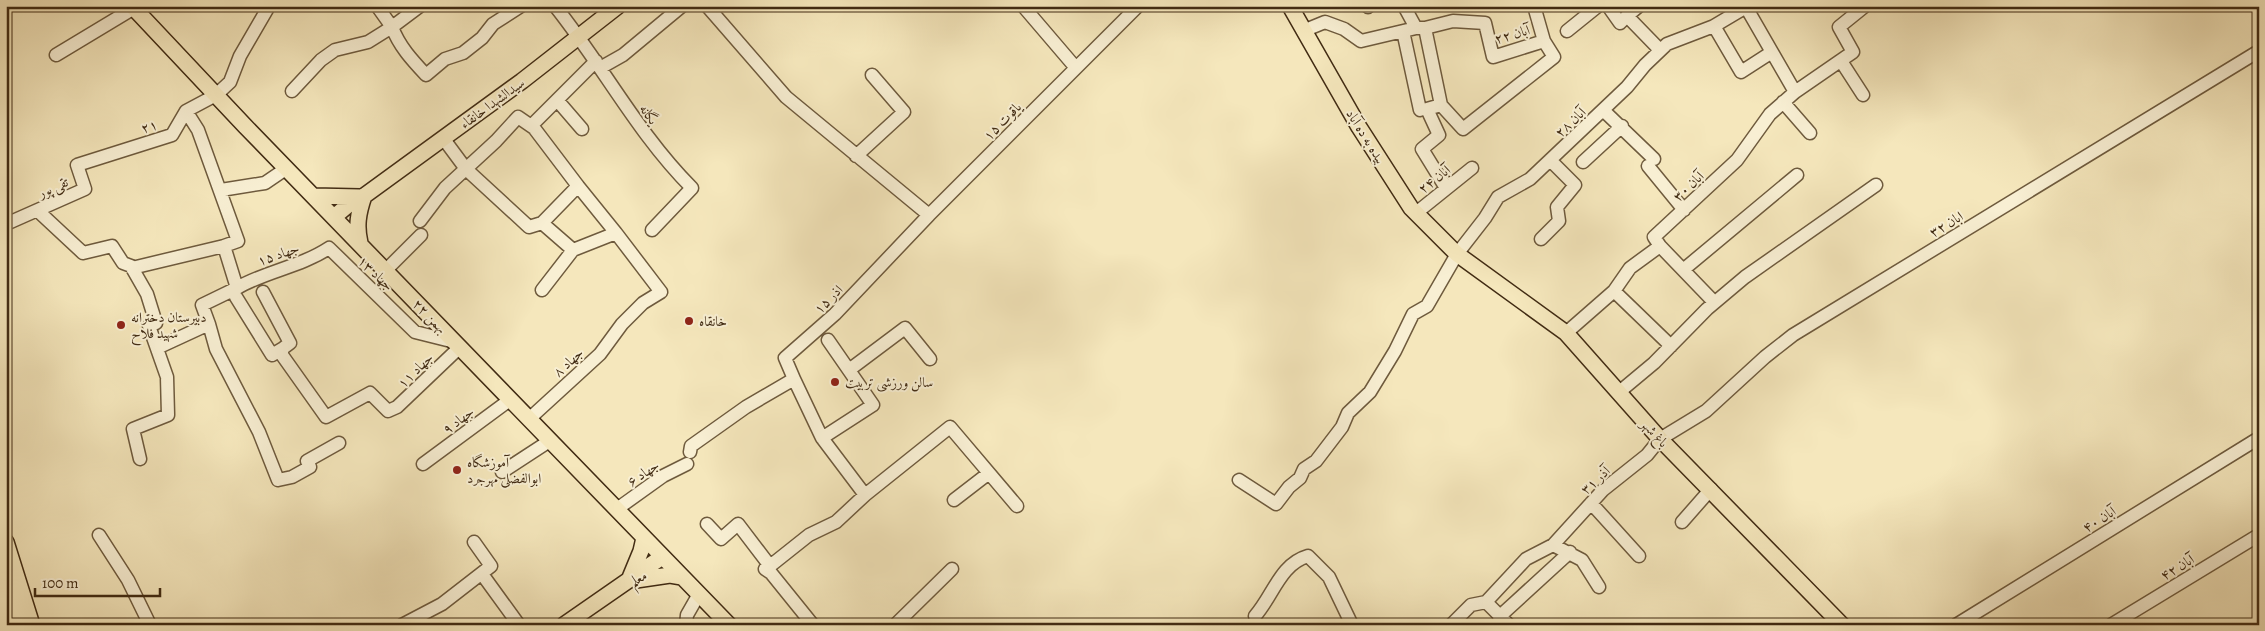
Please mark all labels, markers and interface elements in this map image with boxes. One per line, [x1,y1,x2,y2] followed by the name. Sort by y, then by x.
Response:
[1492,20,1534,49] street label: آبان ۲۲
[456,73,529,133] street label: سیدالشهدا خانقاء
[979,97,1027,145] street label: یاقوت ۱۵
[635,100,663,129] street label: یگانه
[1551,102,1591,142] street label: آبان ۲۸
[1341,106,1390,167] street label: بیده به ده آباد
[138,115,160,138] street label: ۲۱
[1414,160,1456,198] street label: آبان ۲۴
[1669,166,1709,206] street label: آبان ۳۰
[33,172,72,204] street label: تقی پور
[1926,207,1967,242] street label: ابان ۳۲
[255,238,302,271] street label: جهاد ۱۵
[353,251,398,295] street label: جهاد ۱۳
[810,281,847,318] street label: اذر ۱۵
[408,295,451,338] street label: ۲۲ بهمن
[131,308,206,346] place label: دبیرستان دخترانه شهید فلاح
[699,312,727,331] place label: خانقاه
[683,315,695,327] marker: خانقاه
[115,319,127,331] marker: دبیرستان دخترانه شهید فلاح
[549,344,588,381] street label: جهاد ۸
[393,348,438,392] street label: جهاد ۱۱
[845,373,933,392] place label: سالن ورزشی تربیت
[829,376,841,388] marker: سالن ورزشی تربیت
[439,402,478,439] street label: جهاد ۹
[1634,414,1673,453] street label: باغ شهر
[467,453,541,488] place label: آموزشگاه ابوالفضلی مهرجرد
[623,456,663,491] street label: جهاد ۶
[1576,461,1616,499] street label: آذر ۳۱
[451,464,463,476] marker: آموزشگاه ابوالفضلی مهرجرد
[2079,501,2121,537] street label: آبان ۴۰
[2157,549,2199,585] street label: آبان ۴۲
[35,566,160,598] scale bar
[626,566,653,595] street label: معلم
[42,573,79,593] text: 100 m

